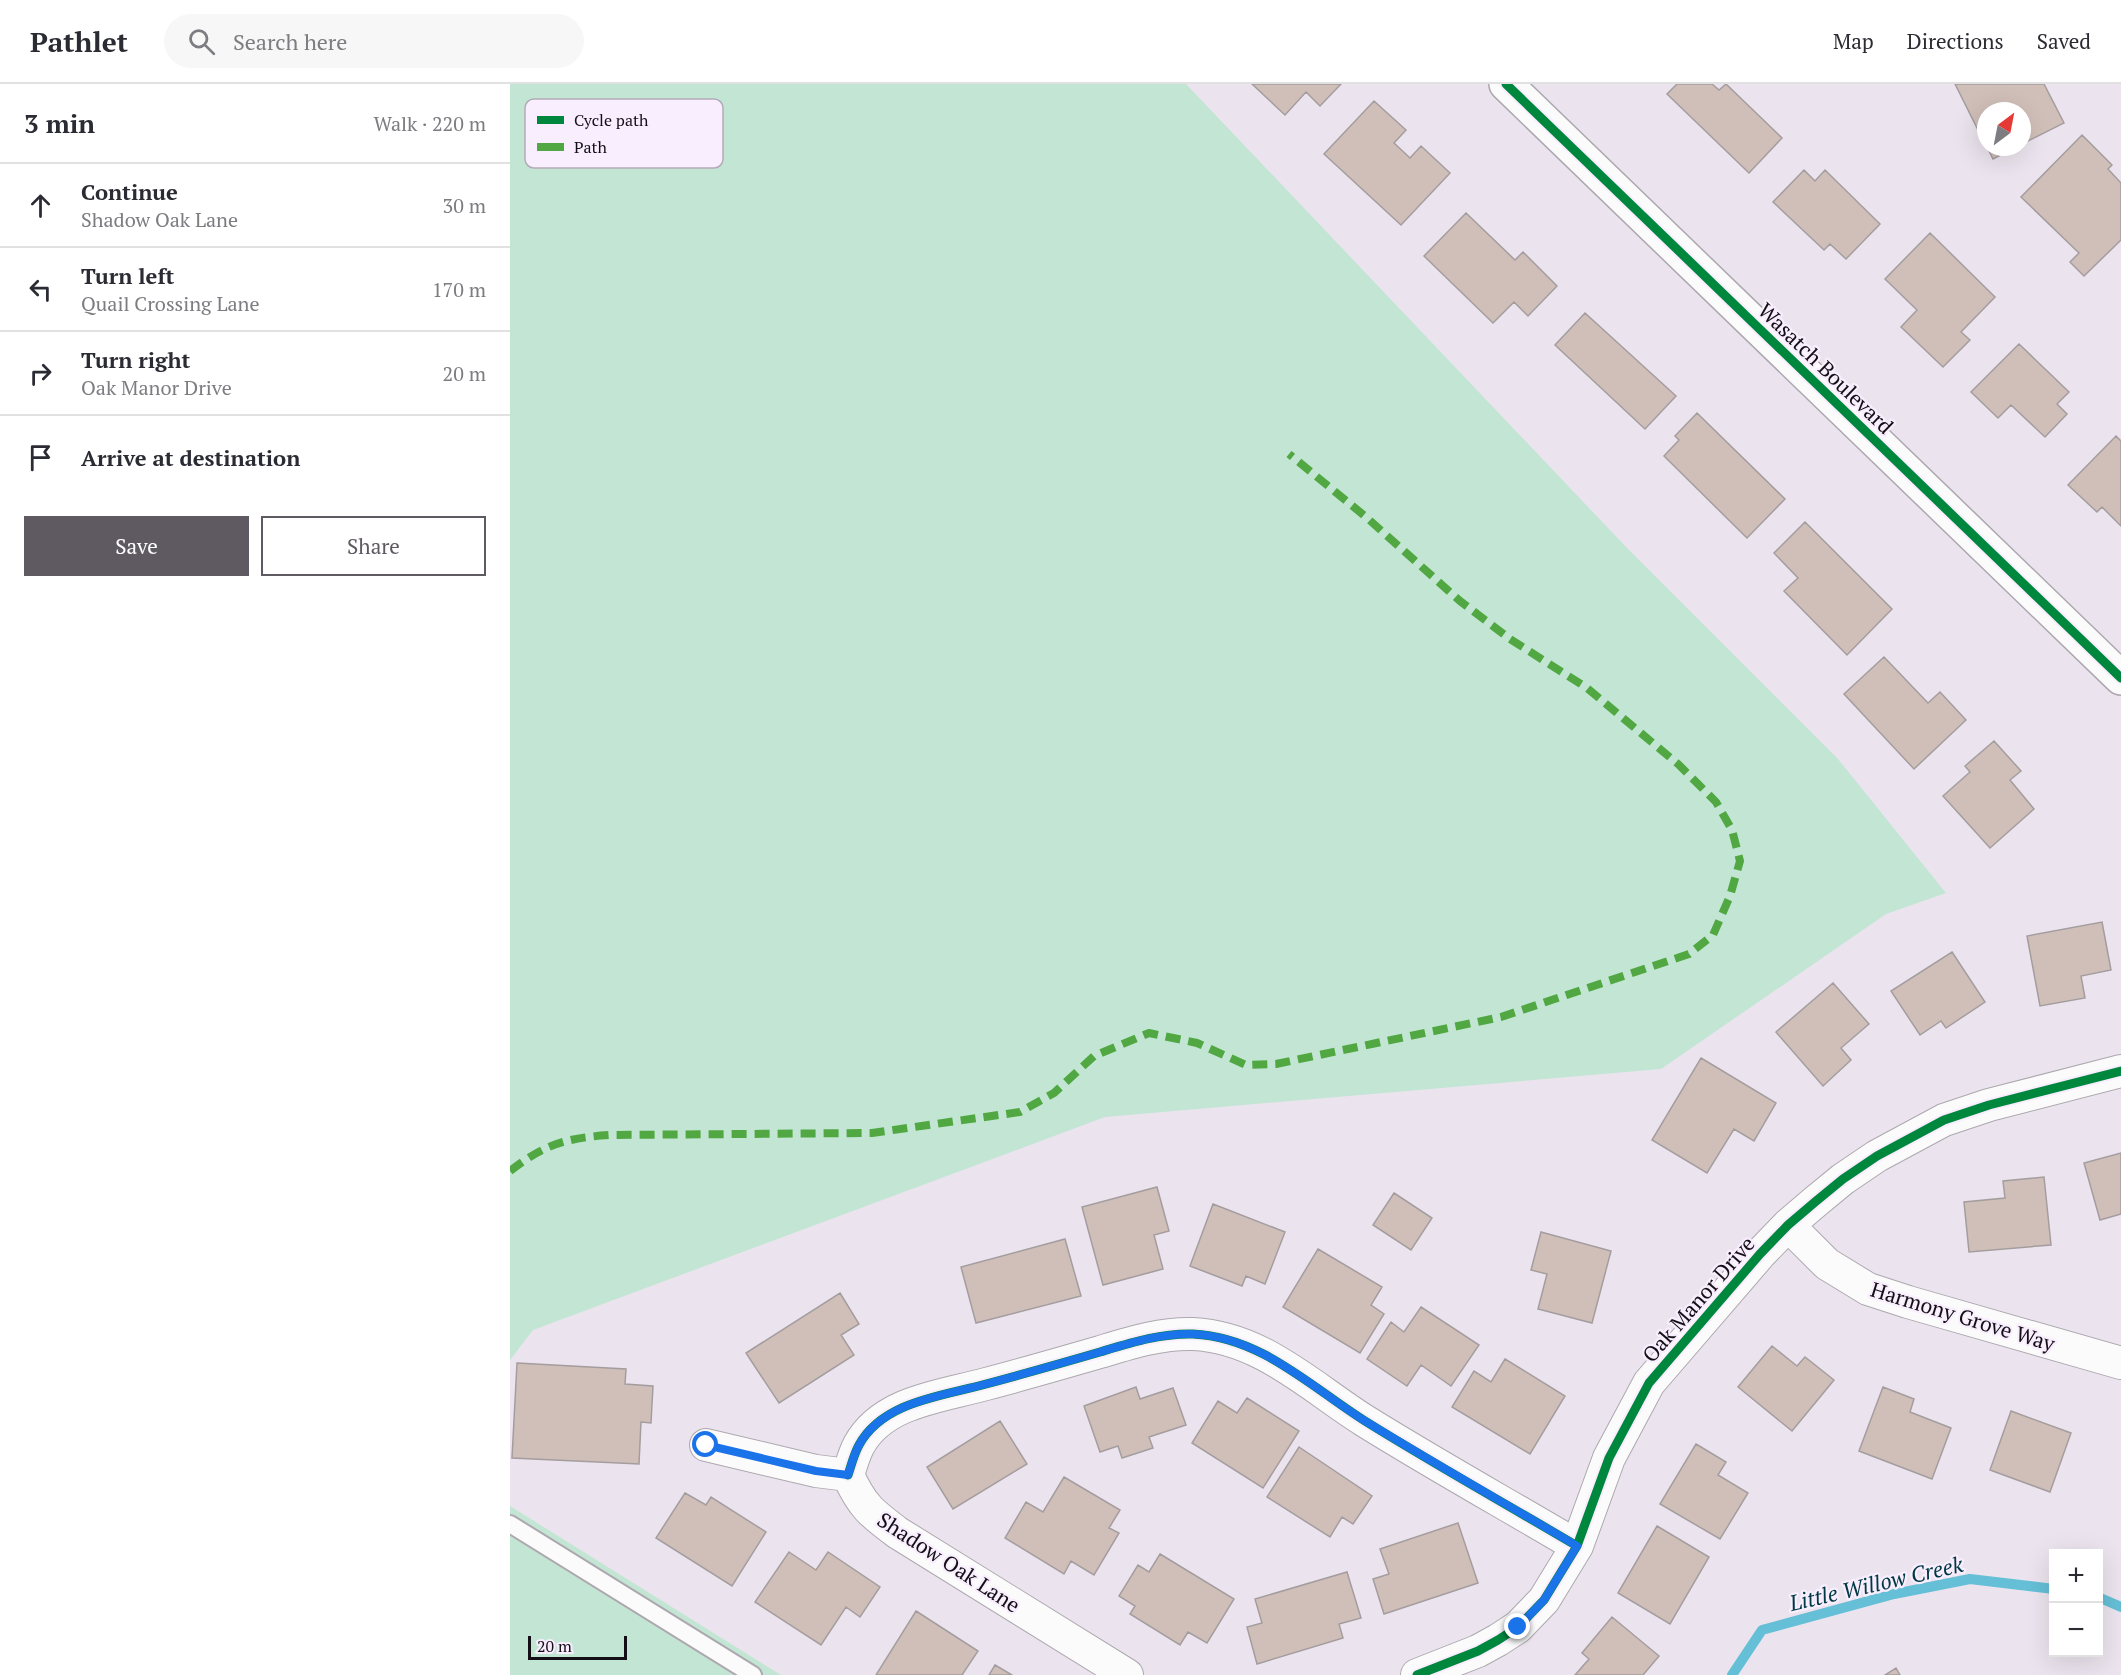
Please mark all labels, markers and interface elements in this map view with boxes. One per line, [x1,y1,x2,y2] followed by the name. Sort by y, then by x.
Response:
[164,14,584,68] search box
[30,23,128,60] text: Pathlet
[185,25,218,58] icon: search
[233,27,347,56] text: Search here
[1833,27,1874,55] text: Map
[1907,27,2004,55] text: Directions
[2037,27,2091,55] text: Saved
[525,99,723,168] legend
[1977,102,2031,156] north arrow
[24,106,95,140] text: 3 min
[574,109,649,131] text: Cycle path
[374,110,486,137] text: Walk · 220 m
[574,136,608,158] text: Path
[81,177,178,206] text: Continue
[24,189,57,222] icon: ahead
[443,192,486,219] text: 30 m
[81,206,238,233] text: Shadow Oak Lane
[81,261,174,290] text: Turn left
[24,273,57,306] icon: left
[432,276,486,303] text: 170 m
[81,290,260,317] text: Quail Crossing Lane
[1752,296,1900,440] street label: Wasatch Boulevard
[81,345,190,374] text: Turn right
[24,357,57,390] icon: right
[443,360,486,387] text: 20 m
[81,374,232,401] text: Oak Manor Drive
[24,441,57,474] icon: arrive
[81,443,300,472] text: Arrive at destination
[24,516,249,576] button: Save
[261,516,486,576] button: Share
[1636,1230,1760,1368] street label: Oak Manor Drive
[1868,1275,2059,1357] street label: Harmony Grove Way
[692,1431,718,1457] route start
[872,1505,1026,1619] street label: Shadow Oak Lane
[1785,1549,1966,1617] water label: Little Willow Creek
[2049,1549,2103,1657] map controls
[2049,1549,2103,1603] button: +
[2049,1603,2103,1657] button: −
[1504,1613,1530,1639] route end
[528,1633,627,1660] scale bar
[537,1635,572,1657] text: 20 m

